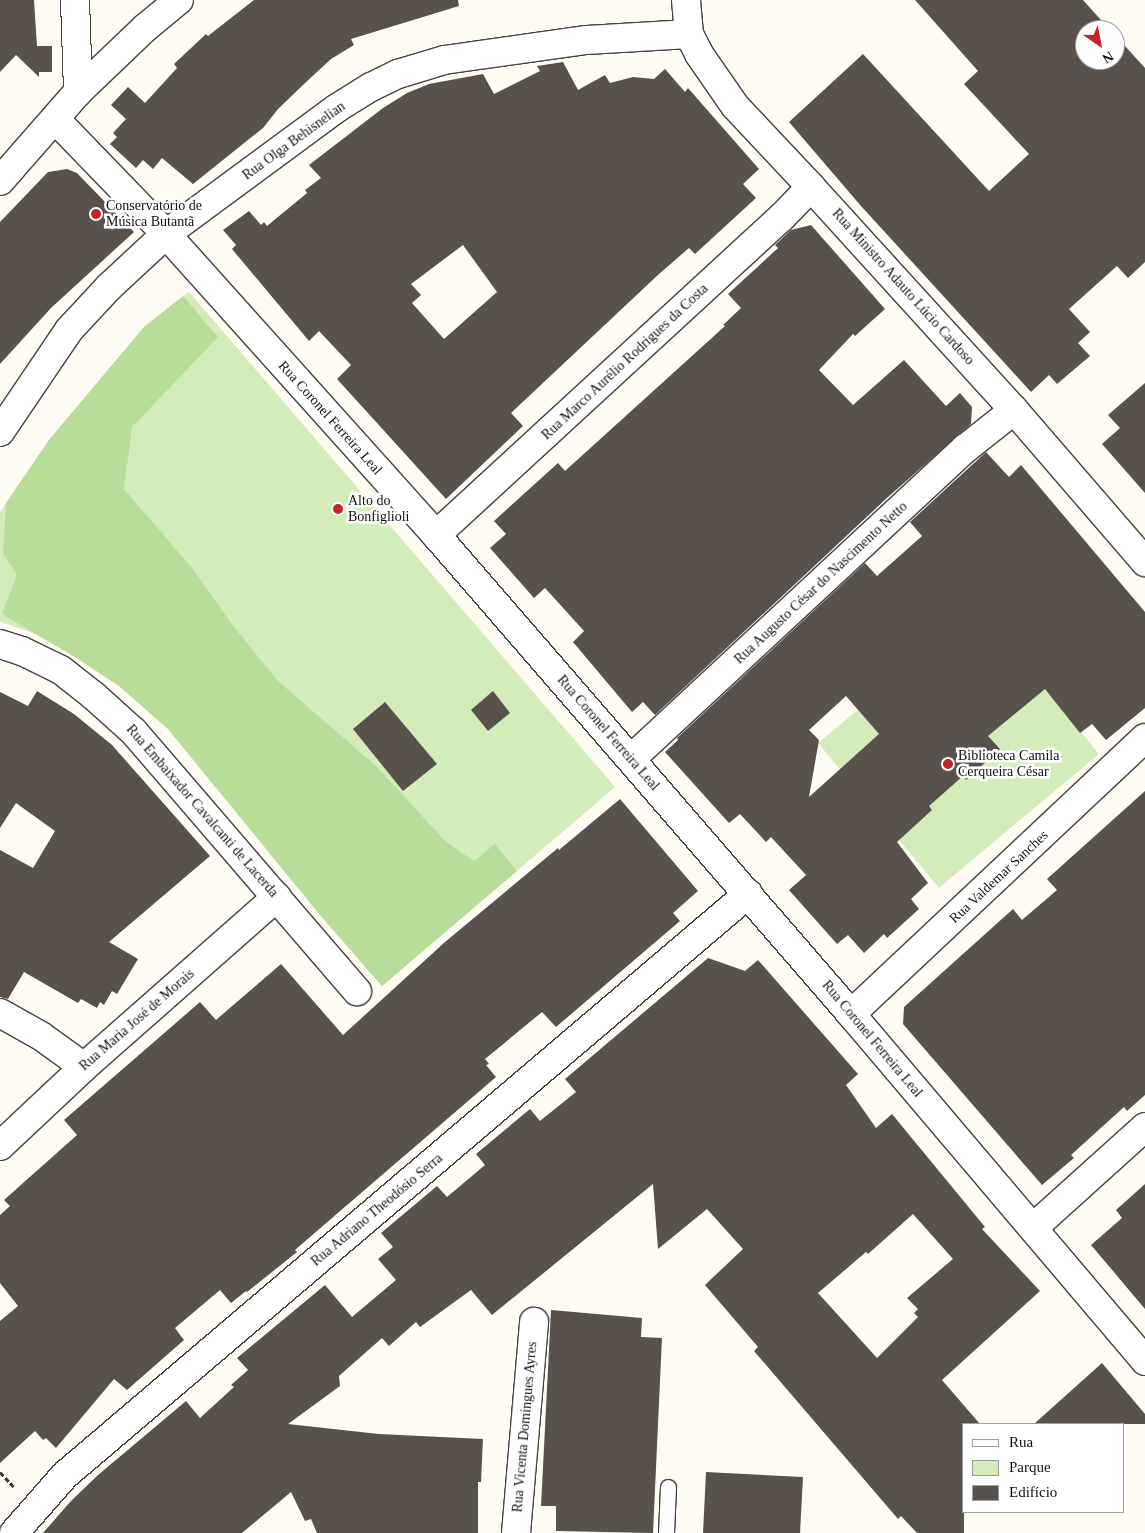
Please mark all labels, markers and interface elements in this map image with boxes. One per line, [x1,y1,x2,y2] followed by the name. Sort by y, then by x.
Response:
[1075,20,1125,70] north arrow
[1100,48,1116,66] text: N
[239,98,349,184] street label: Rua Olga Behisnelian
[106,198,202,230] place label: Conservatório de Música Butantã
[828,205,978,369] street label: Rua Ministro Adauto Lúcio Cardoso
[90,208,102,220] marker: Conservatório de Música Butantã
[538,280,712,444] street label: Rua Marco Aurélio Rodrigues da Costa
[274,358,386,478] street label: Rua Coronel Ferreira Leal
[348,493,409,526] place label: Alto do Bonfiglioli
[731,498,911,668] street label: Rua Augusto César do Nascimento Netto
[332,503,344,515] marker: Alto do Bonfiglioli
[553,672,663,794] street label: Rua Coronel Ferreira Leal
[122,721,282,901] street label: Rua Embaixador Cavalcanti de Lacerda
[958,748,1059,780] place label: Biblioteca Camila Cerqueira César
[942,758,954,770] marker: Biblioteca Camila Cerqueira César
[946,827,1052,927] street label: Rua Valdemar Sanches
[76,965,198,1075] street label: Rua Maria José de Morais
[818,977,926,1101] street label: Rua Coronel Ferreira Leal
[307,1150,447,1270] street label: Rua Adriano Theodósio Serra
[509,1340,541,1514] street label: Rua Vicenta Domingues Ayres
[962,1423,1125,1513] legend
[1009,1434,1033,1450] text: Rua
[1009,1459,1051,1475] text: Parque
[1009,1484,1057,1500] text: Edifício

